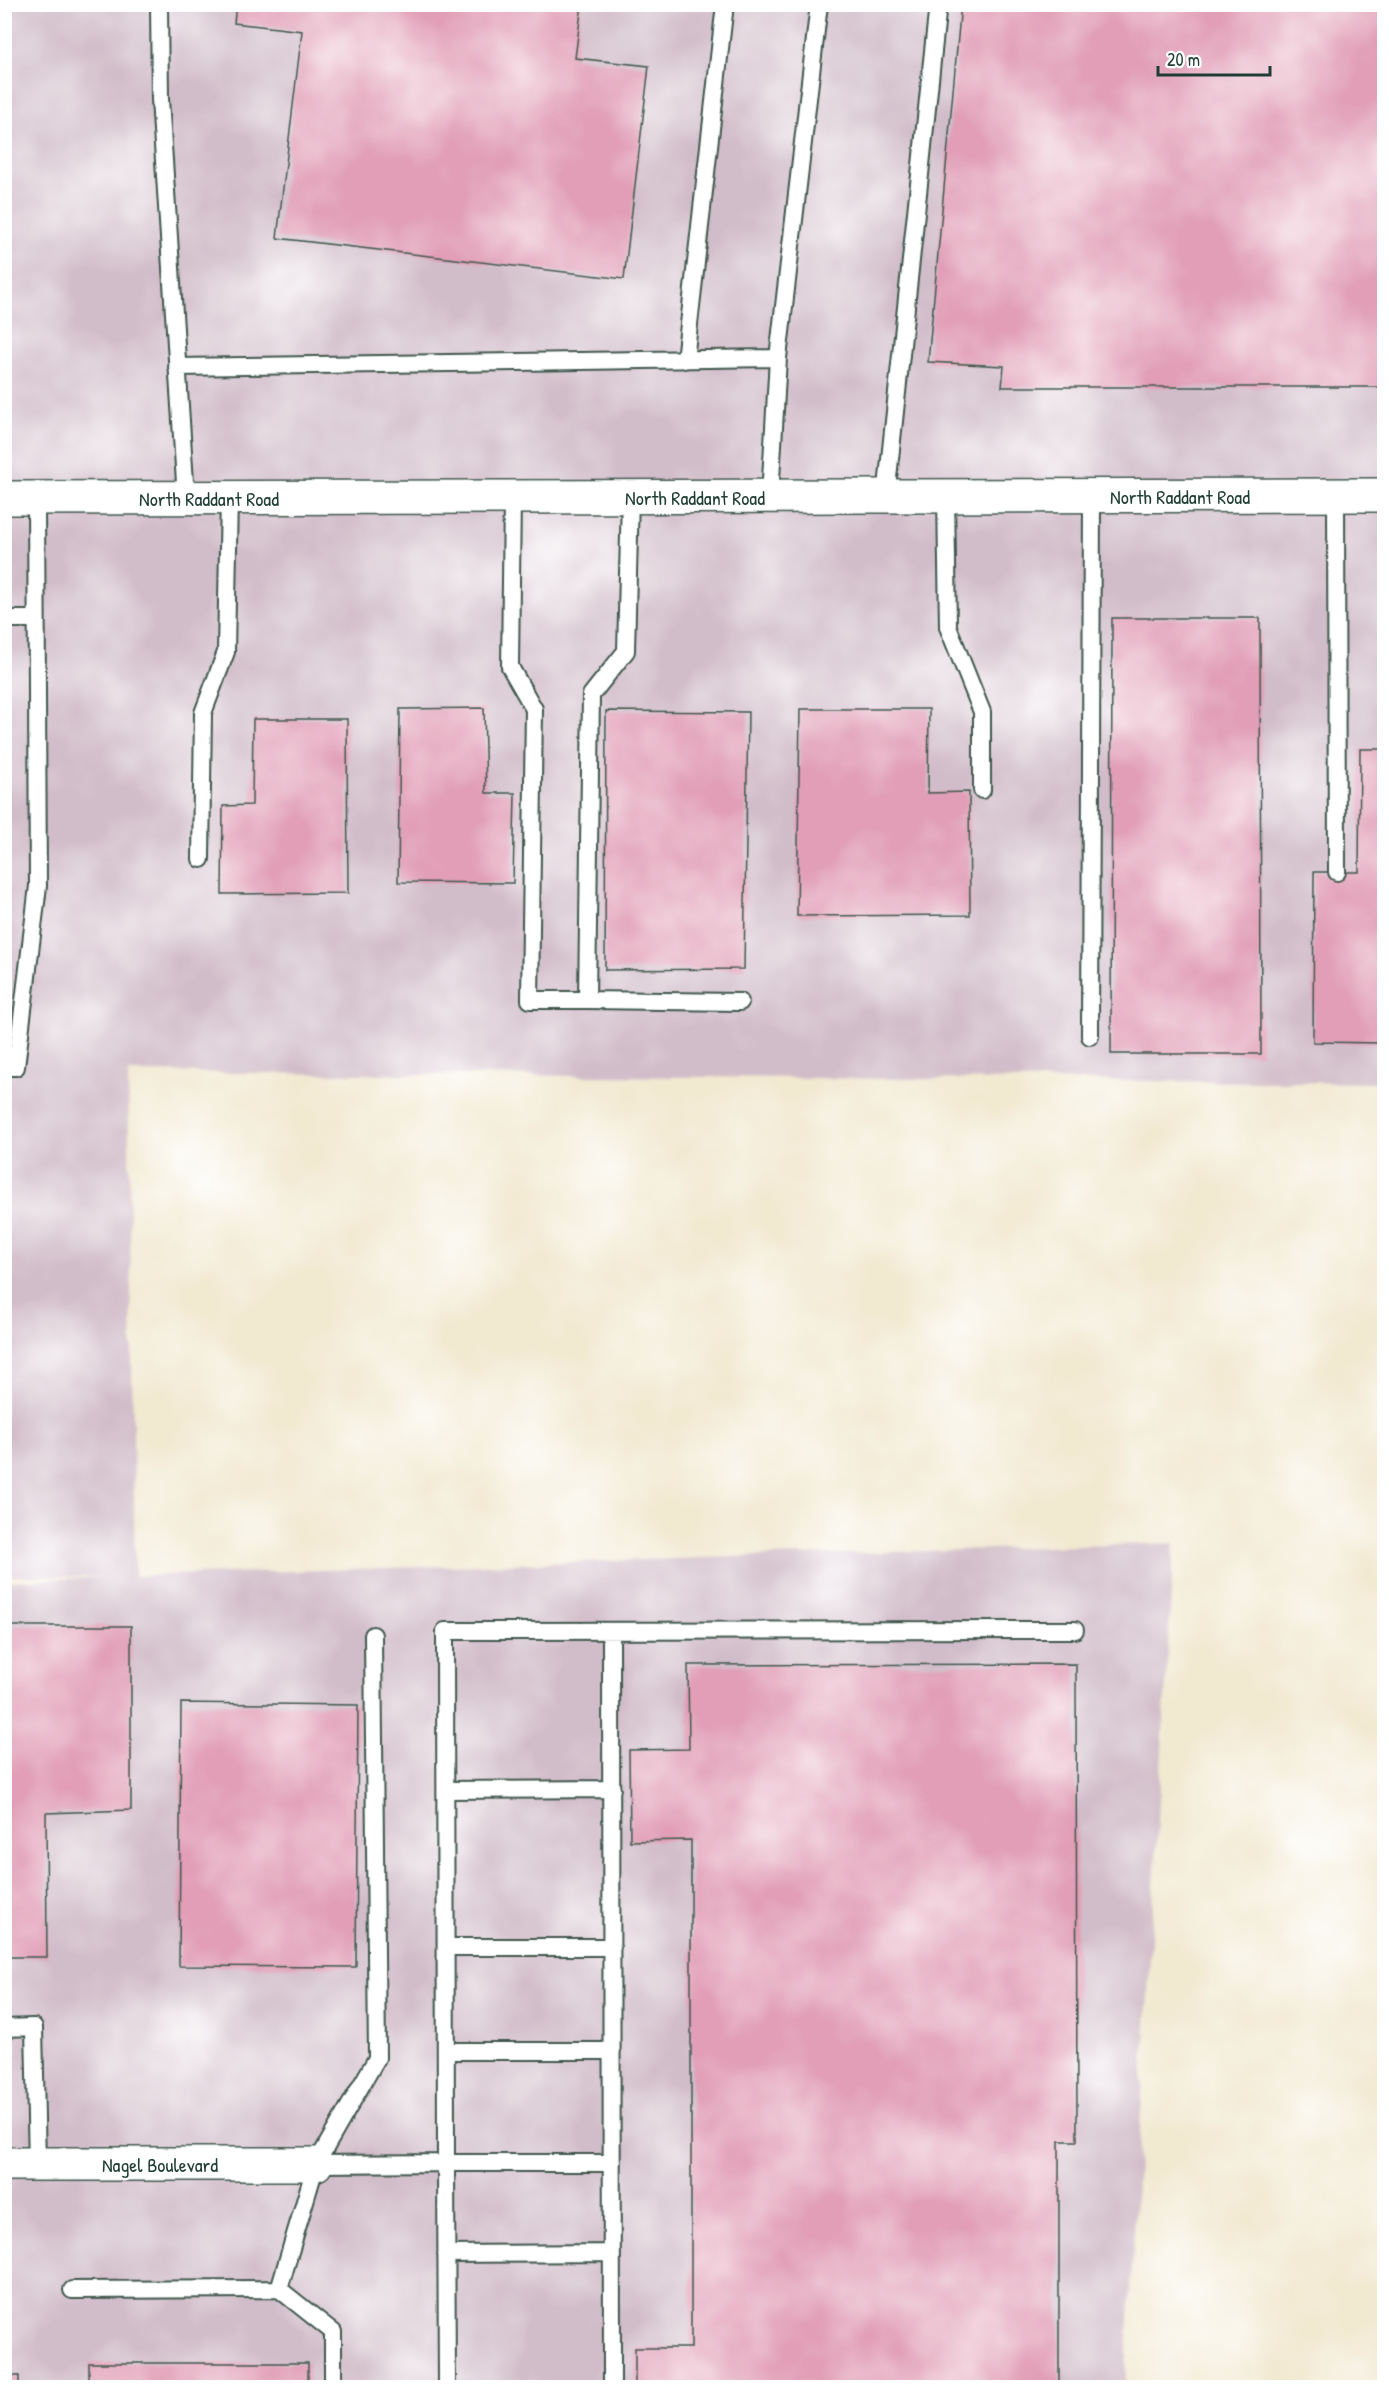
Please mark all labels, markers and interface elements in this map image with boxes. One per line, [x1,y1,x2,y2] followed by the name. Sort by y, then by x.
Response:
[1158,39,1270,77] scale bar
[1167,47,1200,72] text: 20 m
[1110,483,1250,510] street label: North Raddant Road
[625,484,765,511] street label: North Raddant Road
[139,485,279,512] street label: North Raddant Road
[102,2151,218,2178] street label: Nagel Boulevard

